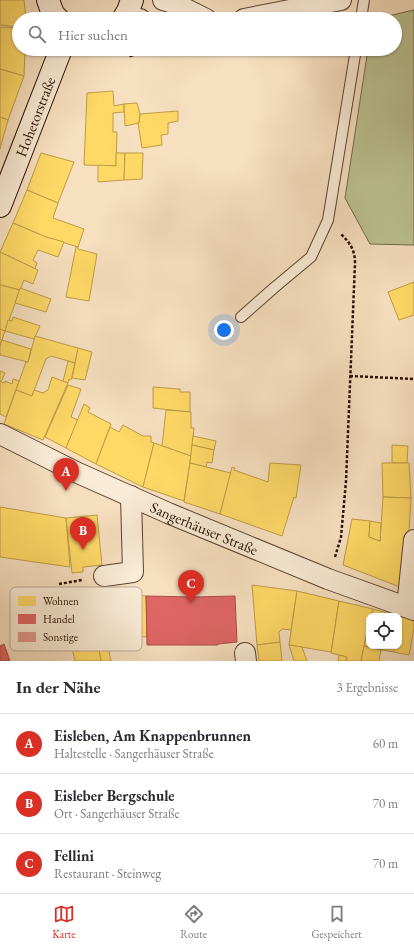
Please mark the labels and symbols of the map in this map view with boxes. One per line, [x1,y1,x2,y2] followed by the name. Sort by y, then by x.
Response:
[11,74,59,159] street label: Hohetorstraße
[214,320,234,340] your location
[53,458,79,491] pin: A
[148,497,261,559] street label: Sangerhäuser Straße
[70,517,96,550] pin: B
[178,570,204,603] pin: C
[10,587,142,651] legend
[43,594,79,608] text: Wohnen
[43,612,75,626] text: Handel
[43,630,79,644] text: Sonstige

